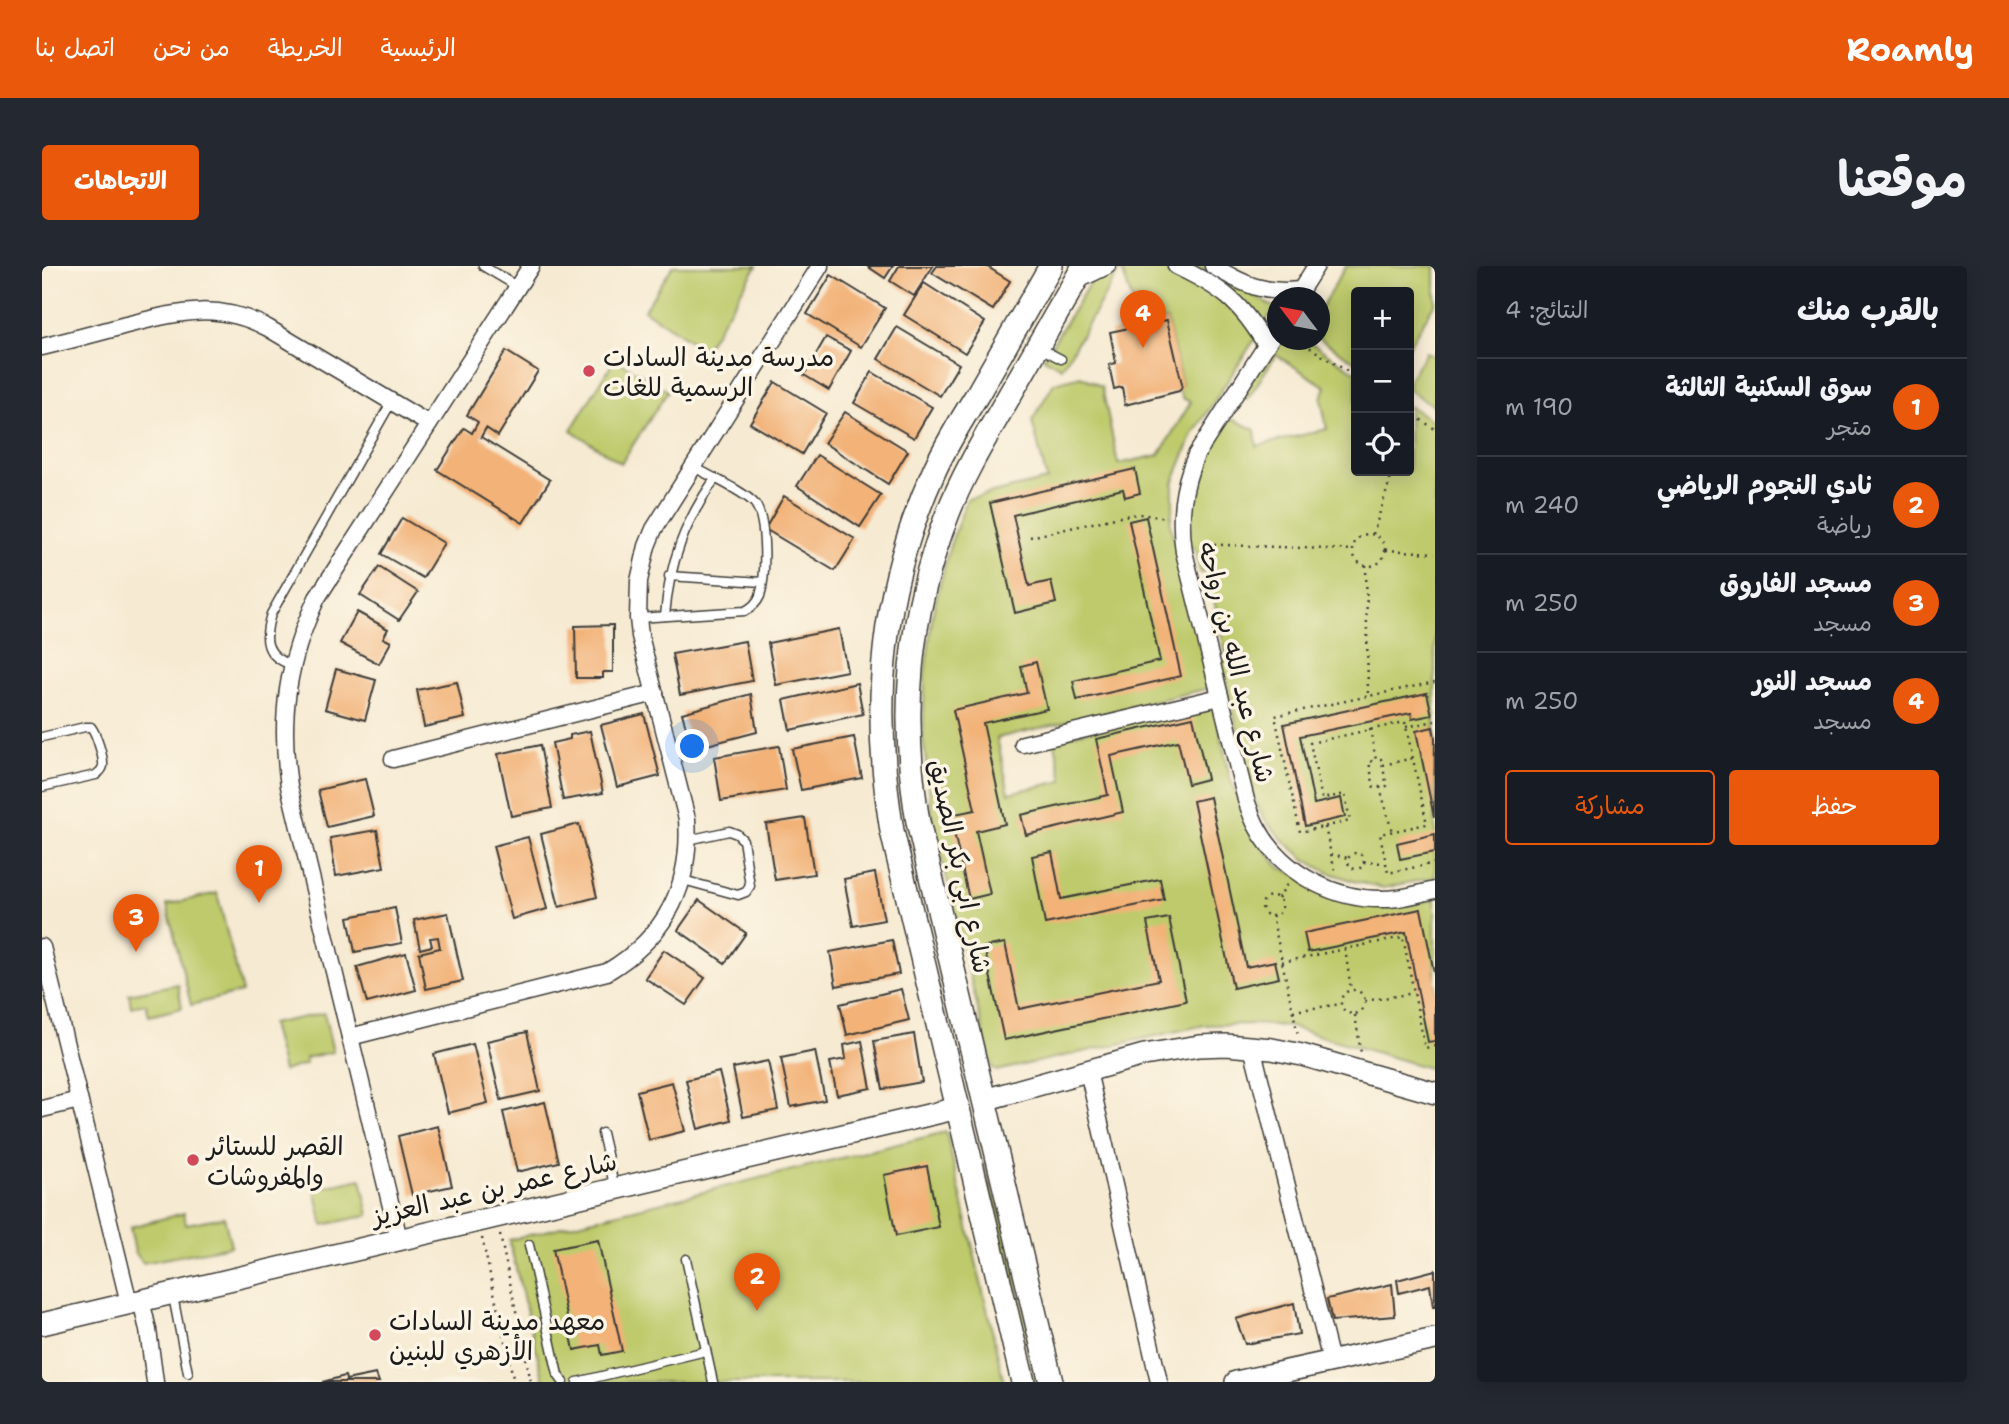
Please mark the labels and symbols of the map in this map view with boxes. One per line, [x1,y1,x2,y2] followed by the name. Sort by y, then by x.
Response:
[1267,287,1330,350] north arrow
[1120,290,1166,348] pin: 4
[603,339,834,404] place label: مدرسة مدينة السادات الرسمية للغات
[581,363,597,379] marker: مدرسة مدينة السادات الرسمية للغات
[1189,538,1284,786] street label: شارع عبد الله بن رواحه
[675,729,709,763] your location
[920,756,1001,976] street label: شارع ابى بكر الصديق
[236,845,282,903] pin: 1
[113,894,159,952] pin: 3
[205,1128,344,1193] place label: القصر للستائر والمفروشات
[366,1143,620,1235] street label: شارع عمر بن عبد العزيز
[185,1152,201,1168] marker: القصر للستائر والمفروشات
[734,1253,780,1311] pin: 2
[389,1303,605,1370] place label: معهد مدينة السادات الأزهري للبنين
[367,1327,383,1343] marker: معهد مدينة السادات الأزهري للبنين

